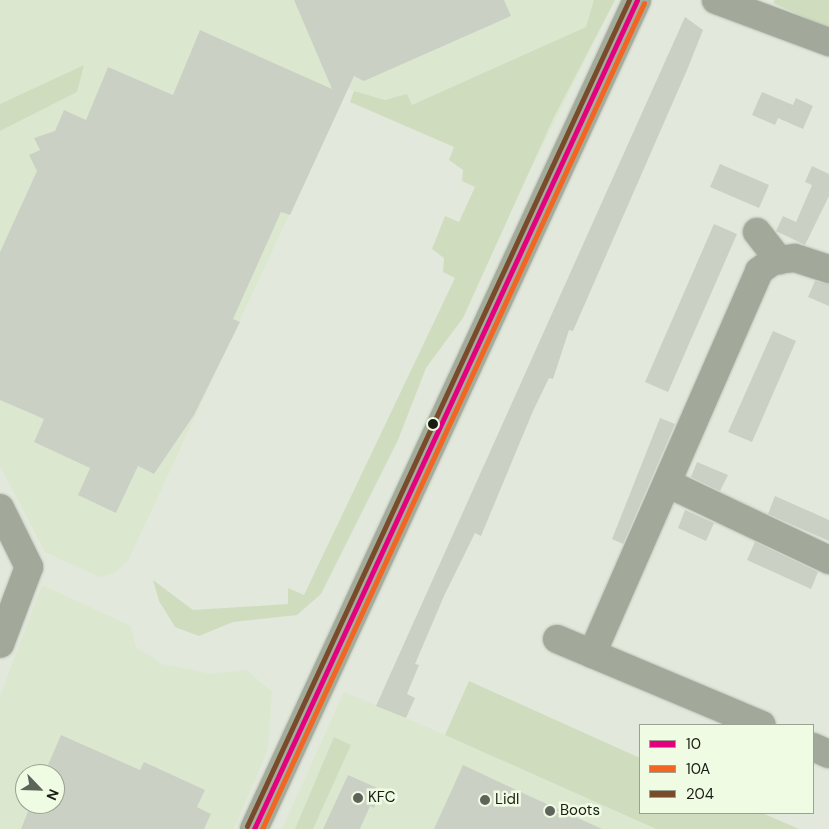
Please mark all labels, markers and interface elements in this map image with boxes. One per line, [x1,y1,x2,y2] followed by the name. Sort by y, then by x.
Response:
[428,419,438,429] unlabelled marker
[639,724,814,814] legend
[686,734,701,754] text: 10
[686,759,710,779] text: 10A
[15,764,65,814] north arrow
[686,784,714,804] text: 204
[42,786,63,803] text: N
[368,789,396,807] place label: KFC
[495,791,519,809] place label: Lidl
[352,792,364,804] marker: KFC
[479,794,491,806] marker: Lidl
[560,802,600,820] place label: Boots
[544,805,556,817] marker: Boots

